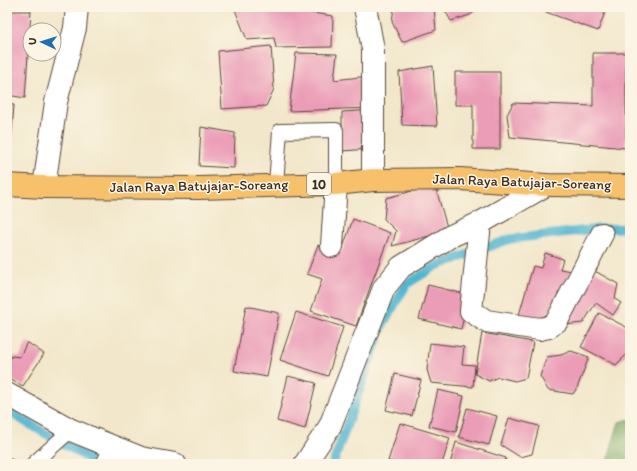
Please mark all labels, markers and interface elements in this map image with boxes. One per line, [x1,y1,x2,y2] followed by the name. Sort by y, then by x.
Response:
[22,22,62,62] north arrow
[26,37,39,45] text: U
[432,170,612,194] street label: Jalan Raya Batujajar-Soreang
[307,173,331,195] road number: 10
[110,176,289,196] street label: Jalan Raya Batujajar-Soreang

